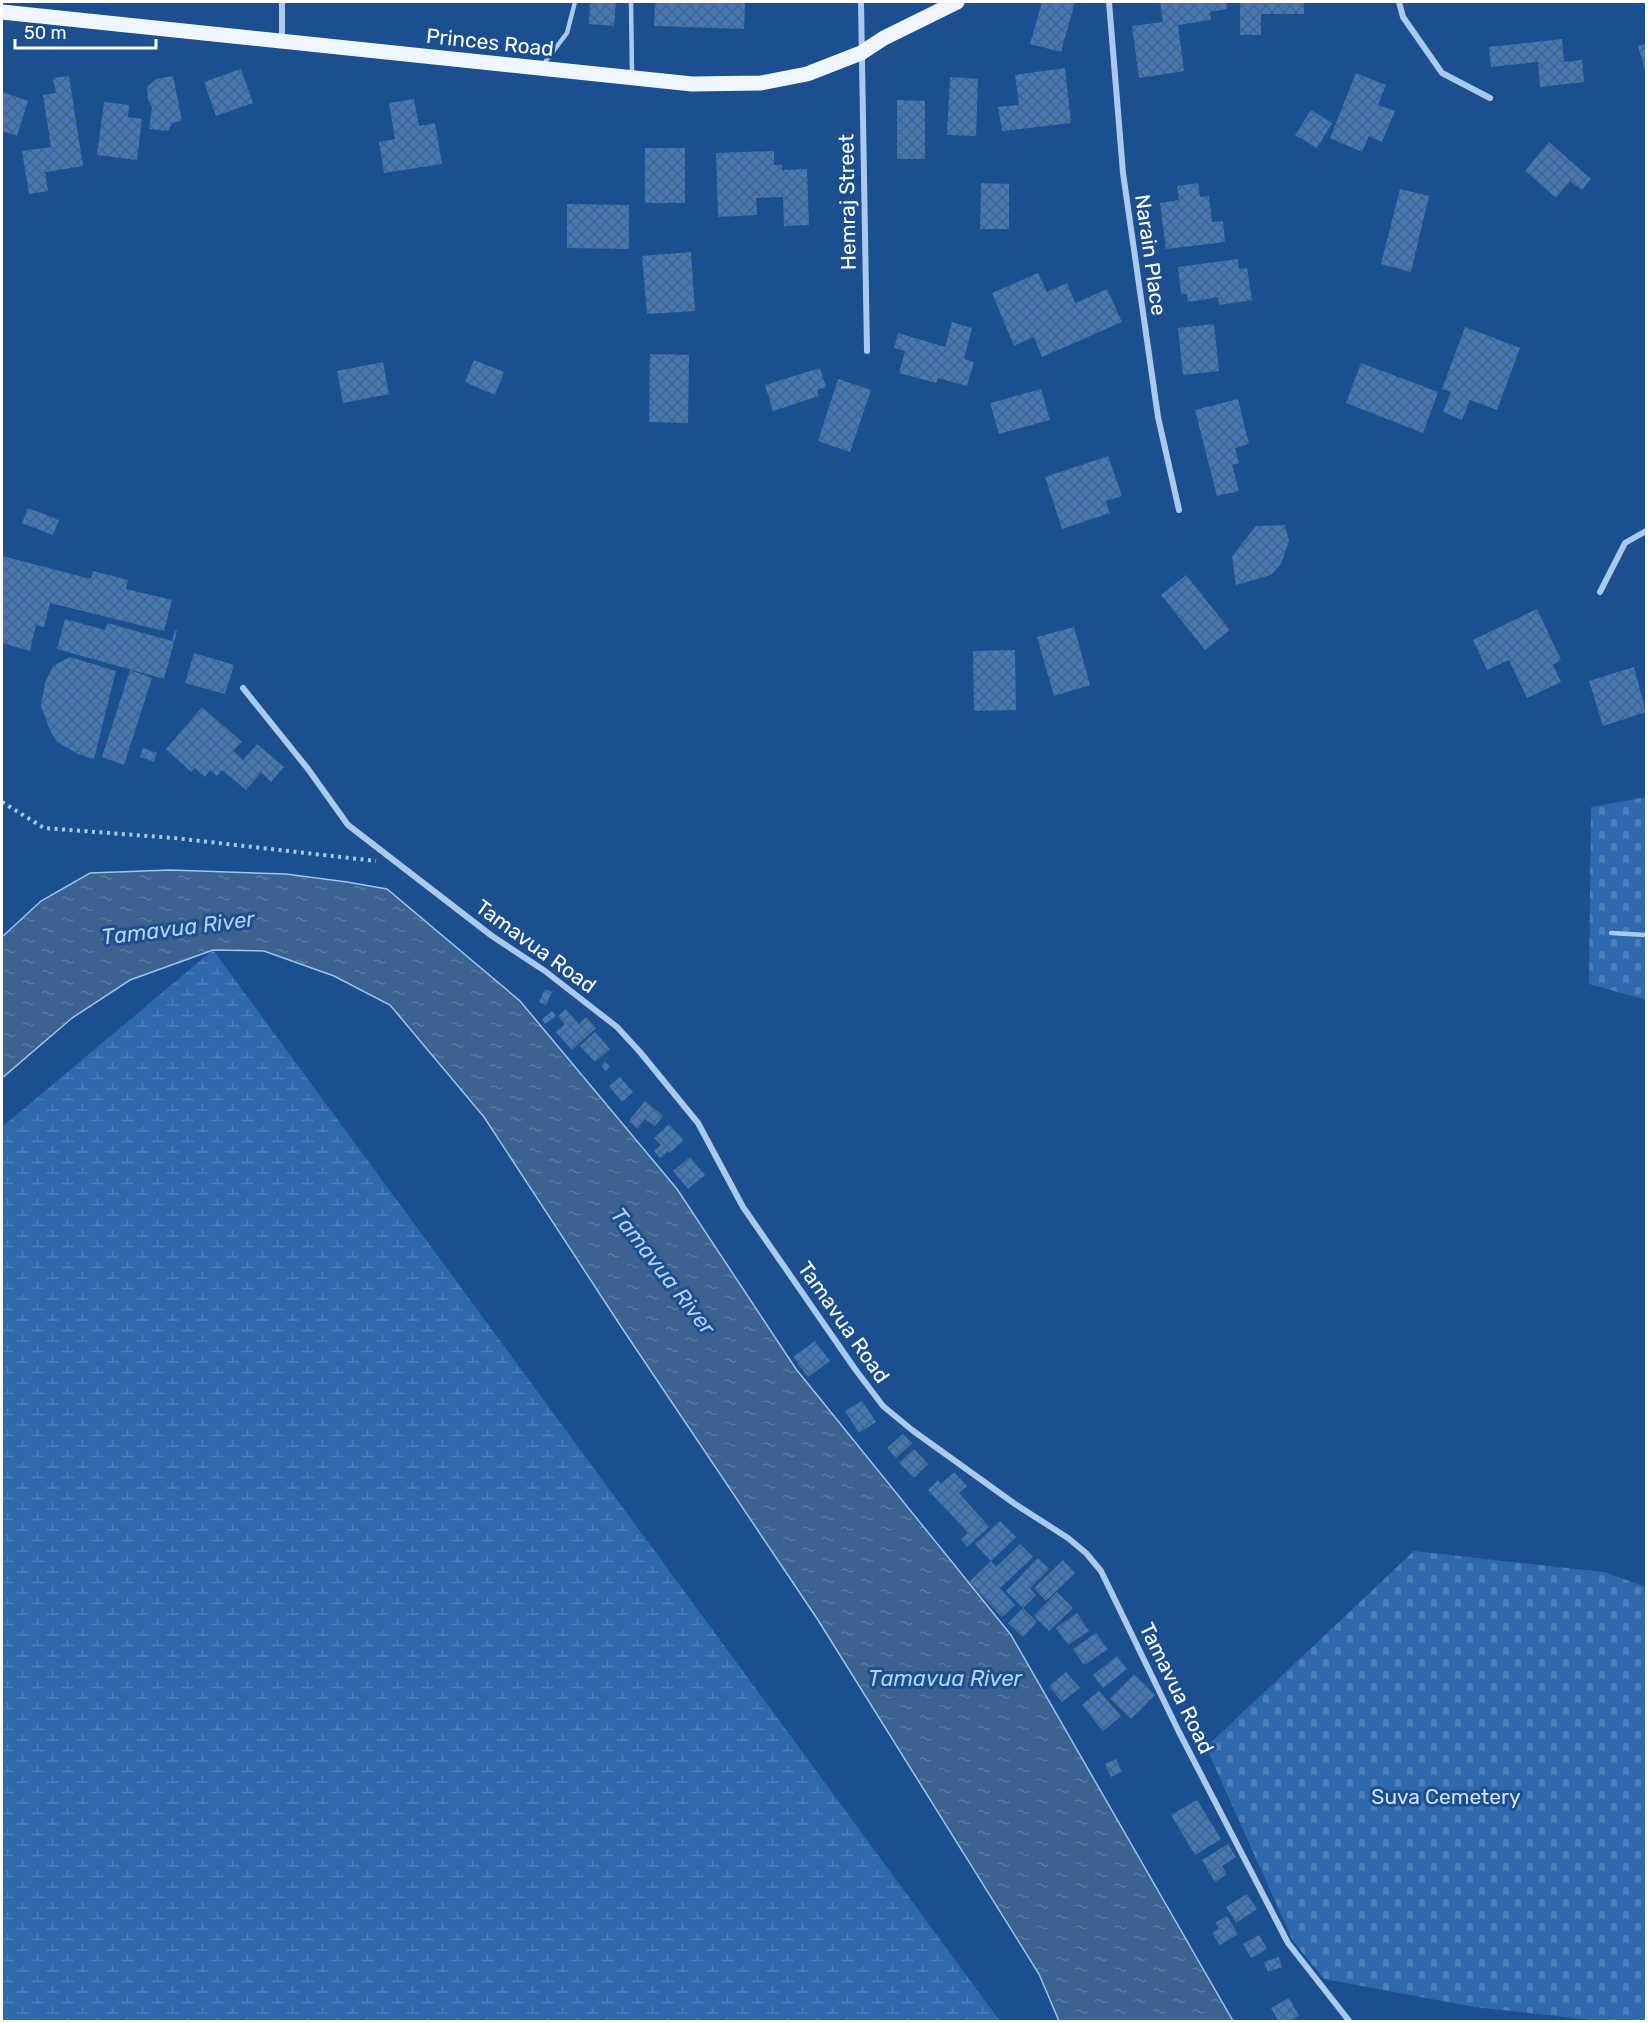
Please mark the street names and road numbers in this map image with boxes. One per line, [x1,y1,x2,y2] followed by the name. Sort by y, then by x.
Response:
[425,23,555,61] street label: Princes Road
[833,134,861,270] street label: Hemraj Street
[1130,193,1172,317] street label: Narain Place
[471,894,601,998] street label: Tamavua Road
[793,1256,895,1388] street label: Tamavua Road
[1135,1618,1219,1758] street label: Tamavua Road

